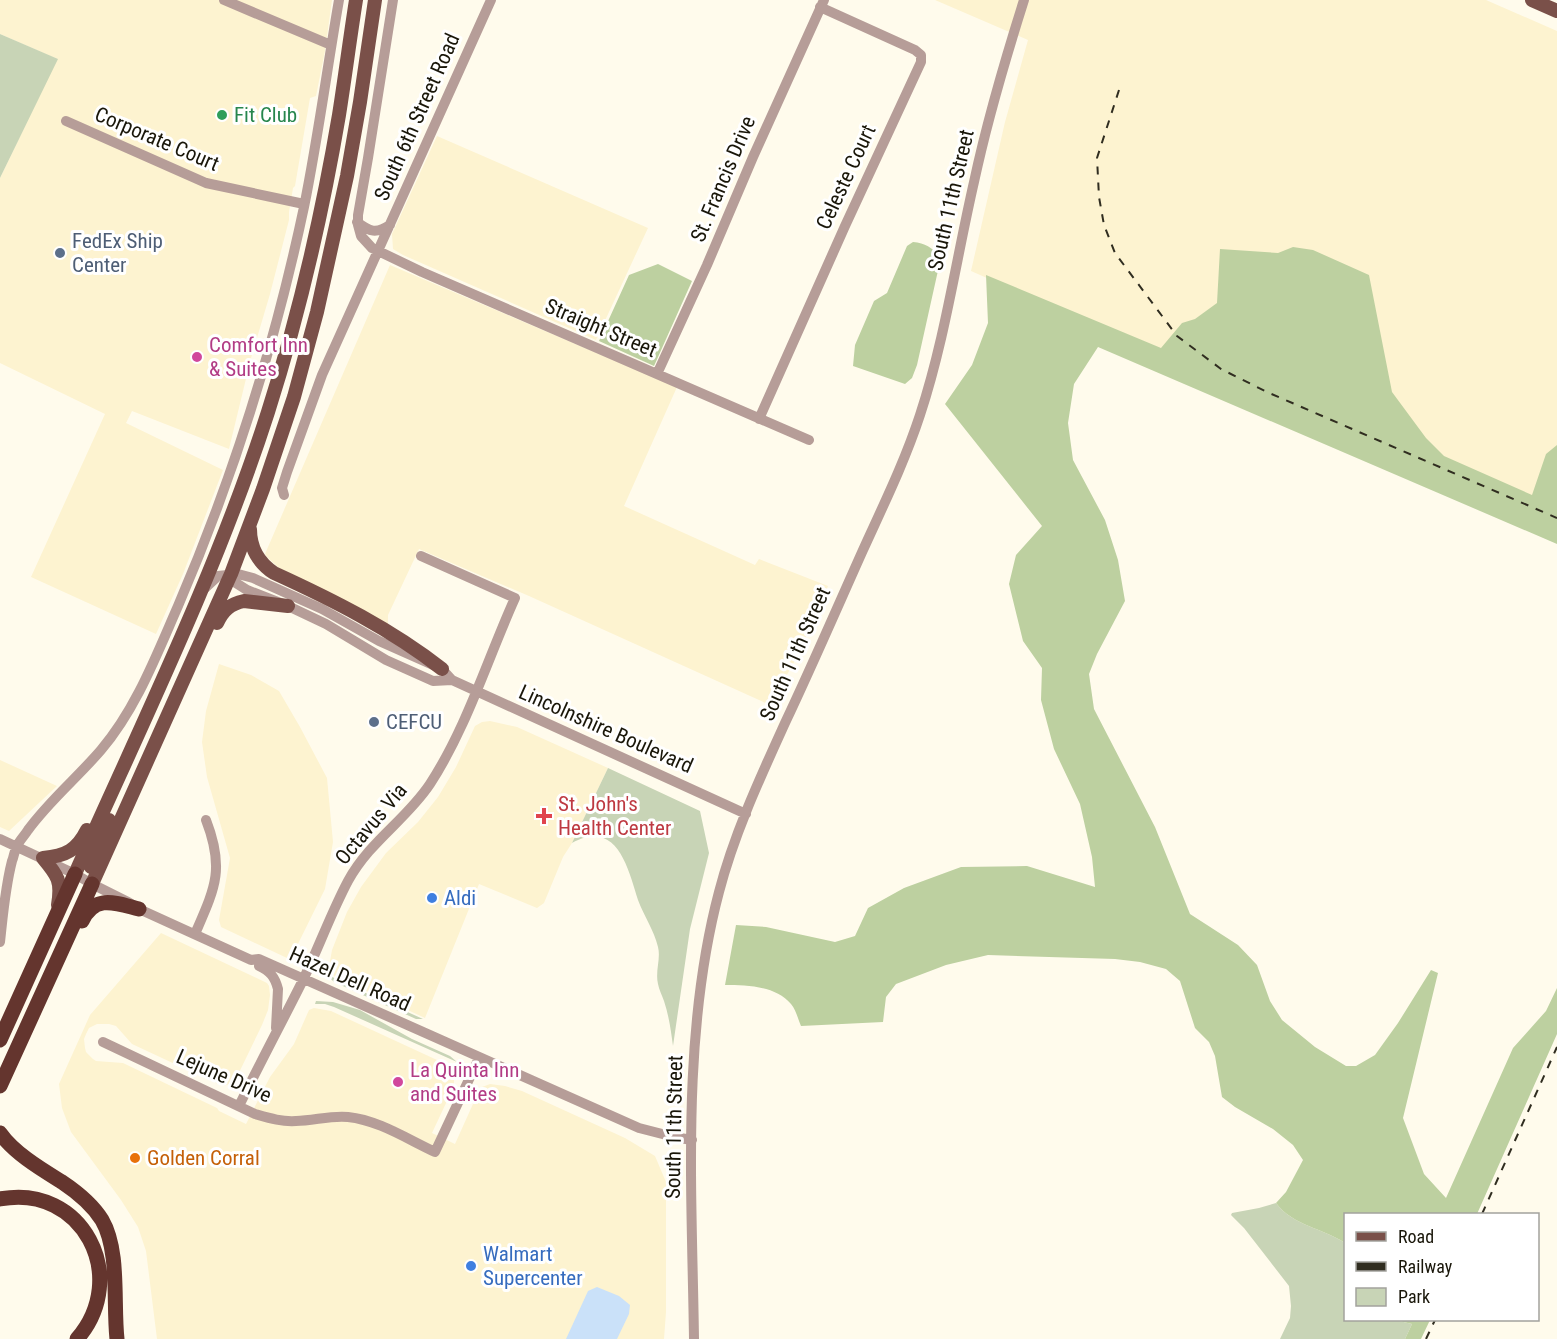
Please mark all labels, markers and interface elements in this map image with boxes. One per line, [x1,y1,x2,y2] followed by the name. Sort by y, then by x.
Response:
[369,30,465,204] street label: South 6th Street Road
[91,102,223,176] street label: Corporate Court
[234,103,297,127] place label: Fit Club
[215,108,229,122] marker: Fit Club
[686,112,760,246] street label: St. Francis Drive
[811,121,881,233] street label: Celeste Court
[923,127,979,273] street label: South 11th Street
[72,229,163,277] place label: FedEx Ship Center
[53,246,67,260] marker: FedEx Ship Center
[542,294,660,362] street label: Straight Street
[209,333,308,381] place label: Comfort Inn & Suites
[190,350,204,364] marker: Comfort Inn & Suites
[755,583,835,725] street label: South 11th Street
[515,680,697,778] street label: Lincolnshire Boulevard
[386,710,442,734] place label: CEFCU
[367,715,381,729] marker: CEFCU
[330,779,412,869] street label: Octavus Via
[558,792,671,840] place label: St. John's Health Center
[535,807,553,825] marker: St. John's Health Center
[444,886,476,910] place label: Aldi
[425,891,439,905] marker: Aldi
[286,942,414,1016] street label: Hazel Dell Road
[173,1044,275,1108] street label: Lejune Drive
[661,1055,687,1199] street label: South 11th Street
[410,1058,519,1106] place label: La Quinta Inn and Suites
[391,1075,405,1089] marker: La Quinta Inn and Suites
[147,1146,260,1170] place label: Golden Corral
[128,1151,142,1165] marker: Golden Corral
[1344,1213,1539,1321] legend
[1398,1226,1434,1247] text: Road
[483,1242,583,1290] place label: Walmart Supercenter
[1398,1256,1453,1277] text: Railway
[464,1259,478,1273] marker: Walmart Supercenter
[1398,1286,1430,1307] text: Park

